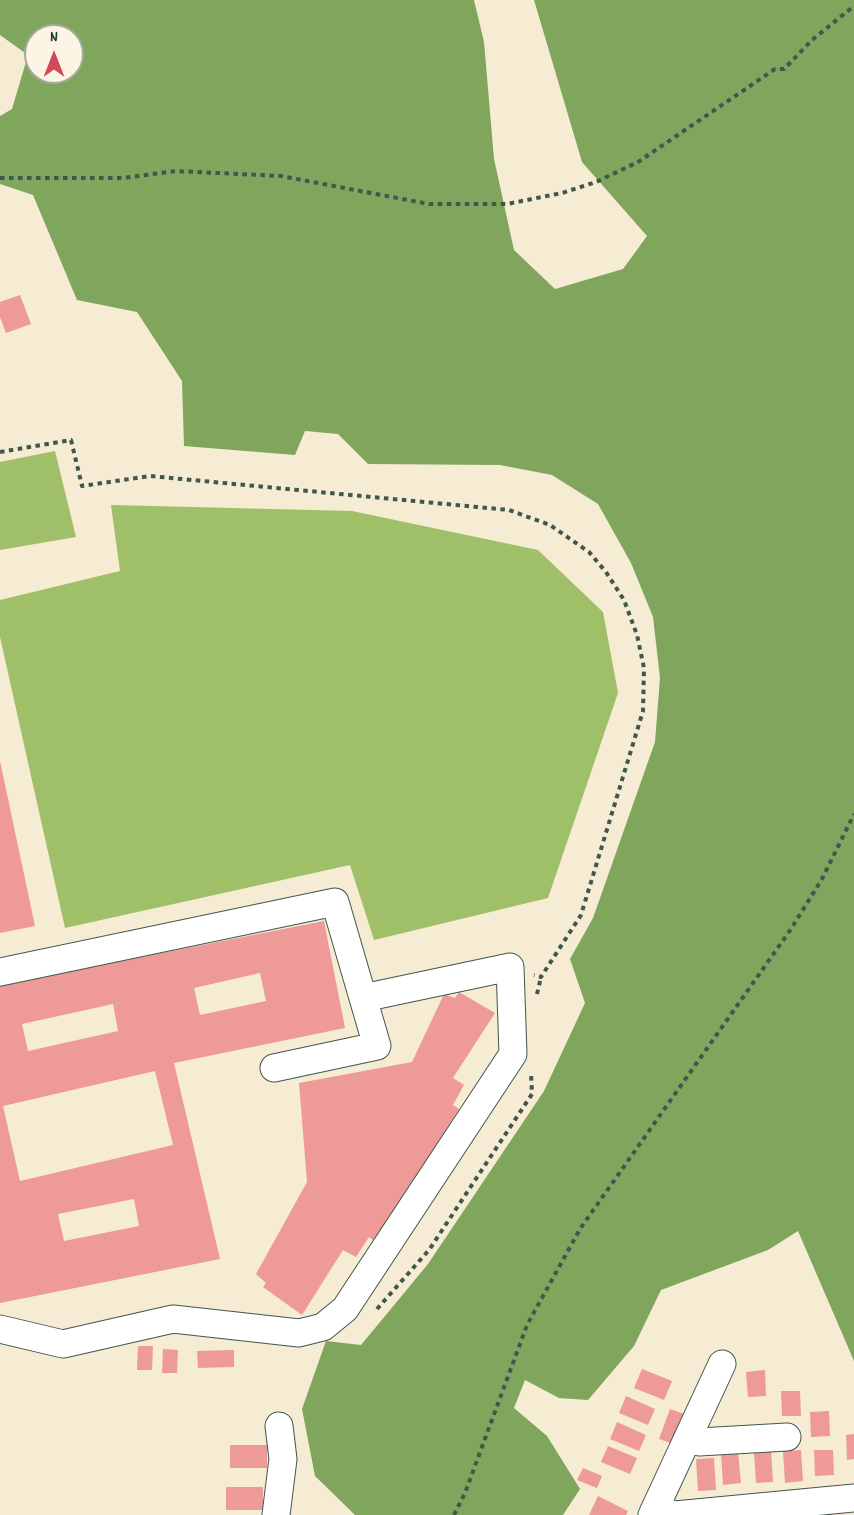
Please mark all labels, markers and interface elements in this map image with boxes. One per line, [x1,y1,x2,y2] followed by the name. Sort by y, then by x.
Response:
[24,24,84,84] north arrow
[50,26,58,49] text: N

